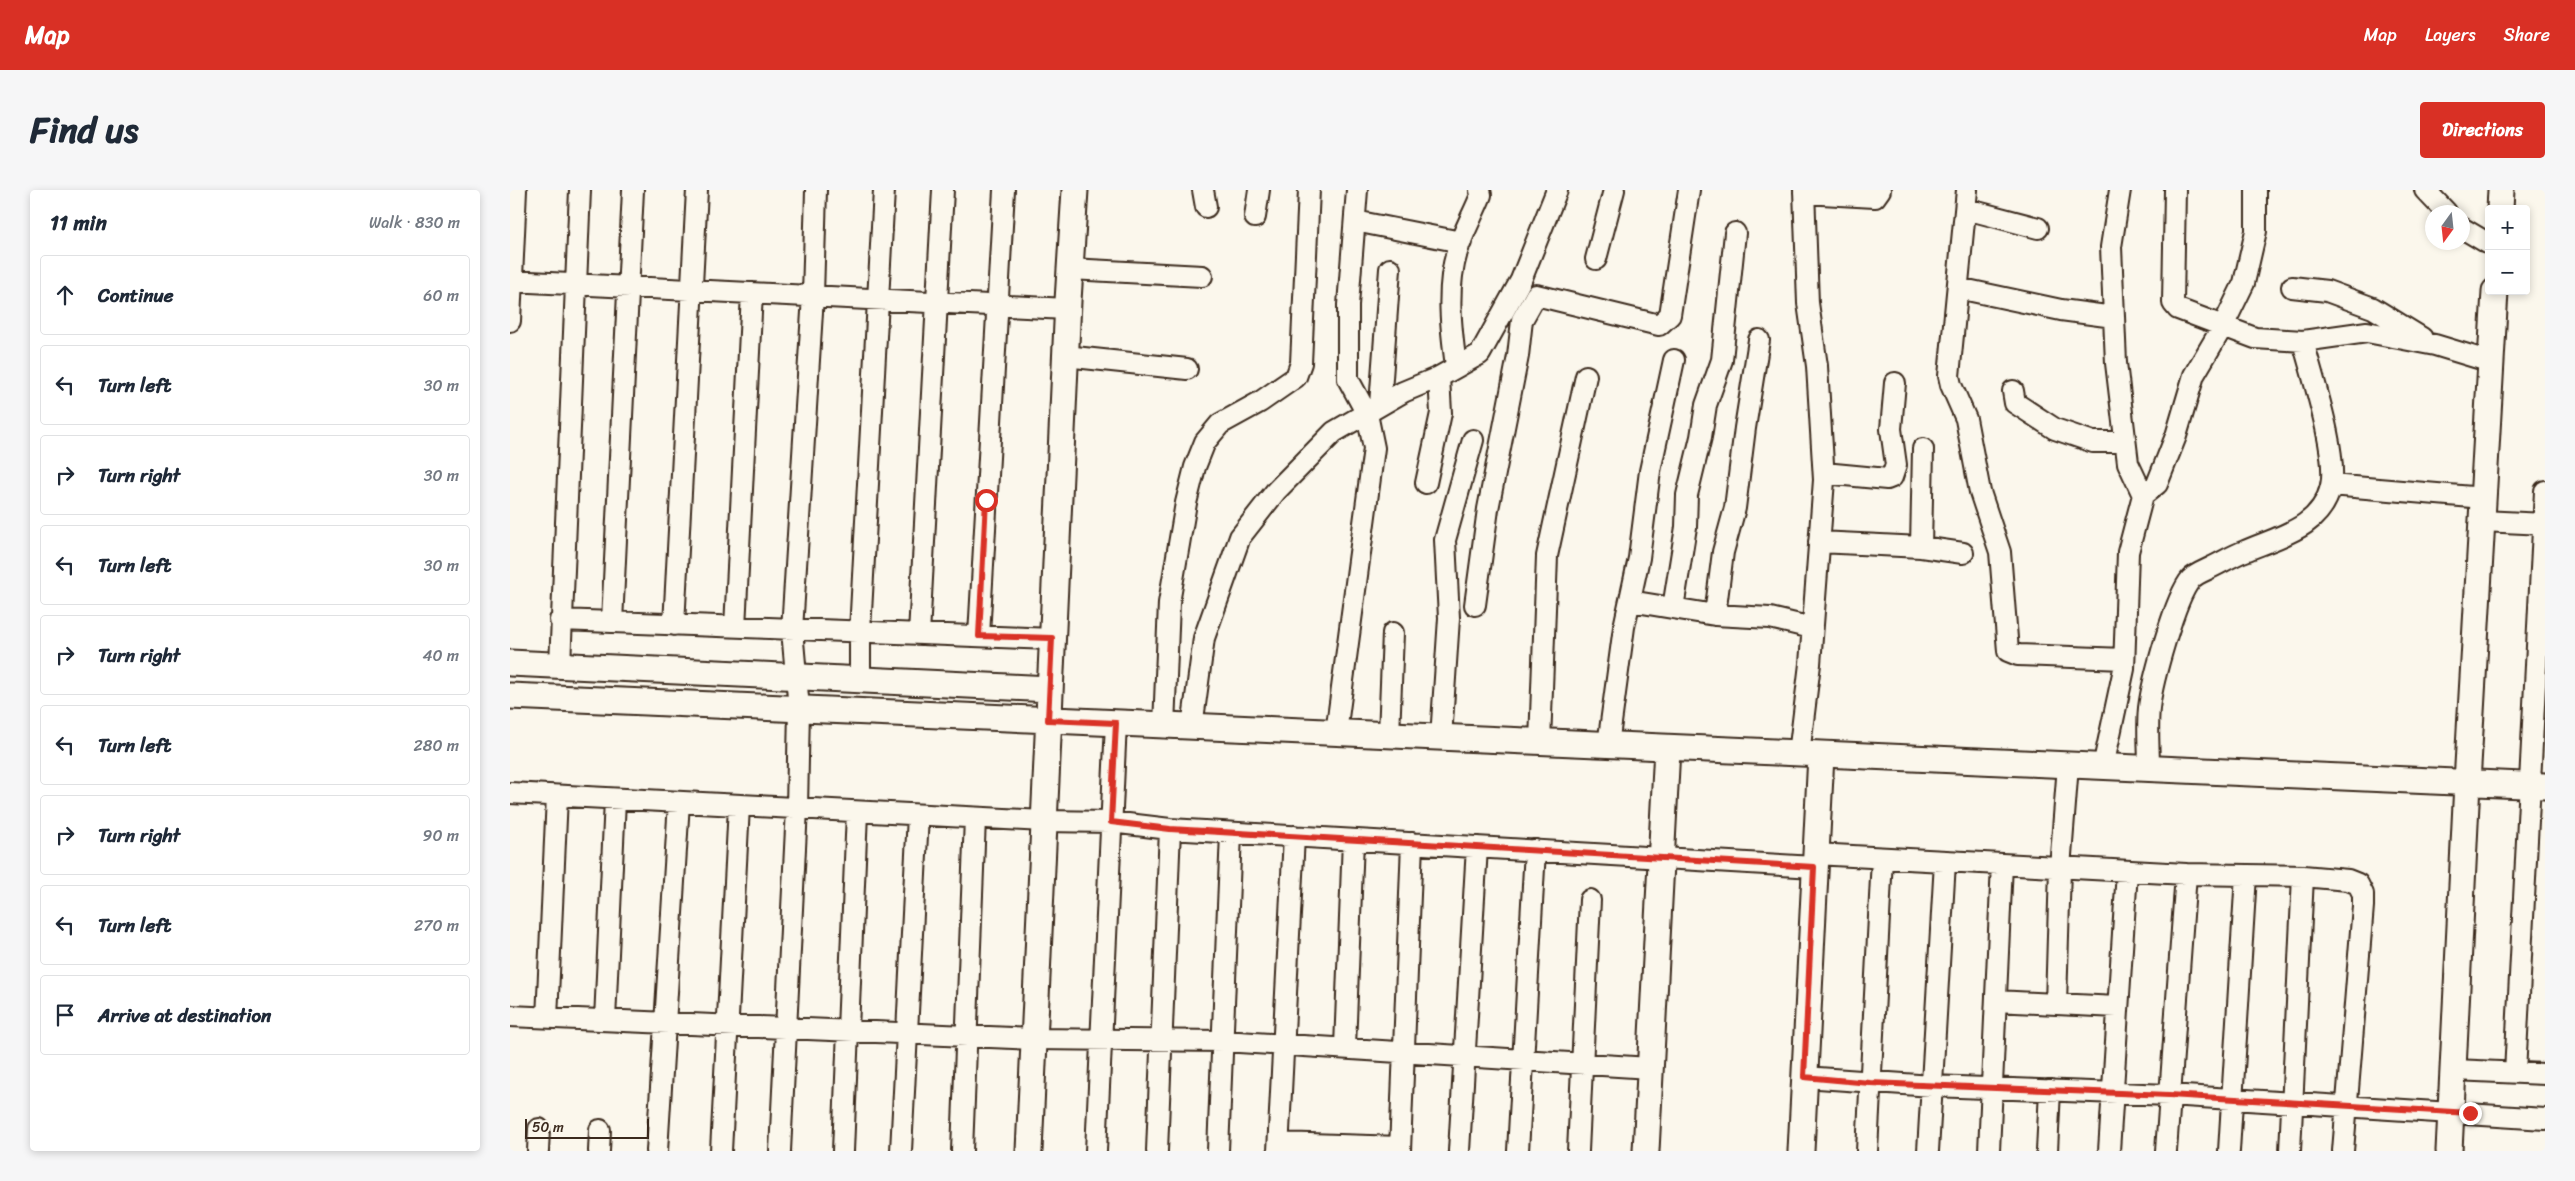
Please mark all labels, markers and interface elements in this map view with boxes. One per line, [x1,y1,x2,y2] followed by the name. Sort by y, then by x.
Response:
[25,14,69,56] text: Map
[2364,19,2397,51] text: Map
[2425,19,2476,51] text: Layers
[2504,19,2550,51] text: Share
[30,99,138,161] text: Find us
[2420,102,2545,158] button: Directions
[50,204,107,242] text: 11 min
[2425,205,2470,250] north arrow
[2485,205,2530,295] map controls
[2485,205,2530,250] button: +
[369,208,460,237] text: Walk · 830 m
[2485,250,2530,295] button: −
[98,279,174,312] text: Continue
[51,281,79,309] icon: ahead
[423,281,459,310] text: 60 m
[98,369,171,402] text: Turn left
[51,371,79,399] icon: left
[424,371,459,400] text: 30 m
[98,459,180,492] text: Turn right
[51,461,79,489] icon: right
[424,461,459,490] text: 30 m
[975,489,998,512] route start
[98,549,171,582] text: Turn left
[51,551,79,579] icon: left
[424,551,459,580] text: 30 m
[98,639,180,672] text: Turn right
[51,641,79,669] icon: right
[422,641,459,670] text: 40 m
[98,729,171,762] text: Turn left
[51,731,79,759] icon: left
[414,731,459,760] text: 280 m
[98,819,180,852] text: Turn right
[51,821,79,849] icon: right
[423,821,459,850] text: 90 m
[98,909,171,942] text: Turn left
[51,911,79,939] icon: left
[414,911,459,940] text: 270 m
[98,999,271,1032] text: Arrive at destination
[51,1001,79,1029] icon: arrive
[2459,1102,2482,1125] route end
[532,1115,564,1140] text: 50 m
[525,1116,649,1139] scale bar

